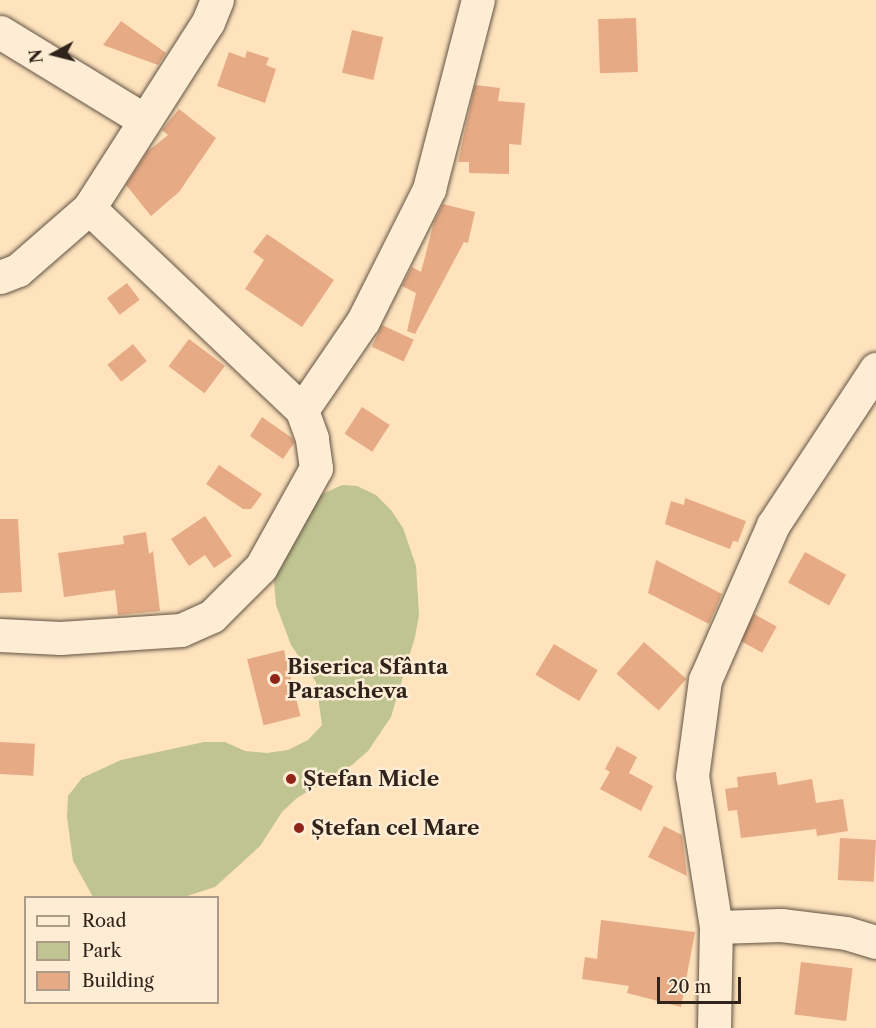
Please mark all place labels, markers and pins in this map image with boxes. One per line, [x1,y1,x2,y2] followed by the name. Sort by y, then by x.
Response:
[287,654,448,704] place label: Biserica Sfânta Parascheva
[268,672,282,686] marker: Biserica Sfânta Parascheva
[303,766,439,792] place label: Ștefan Micle
[284,772,298,786] marker: Ștefan Micle
[311,815,480,841] place label: Ștefan cel Mare
[292,821,306,835] marker: Ștefan cel Mare

